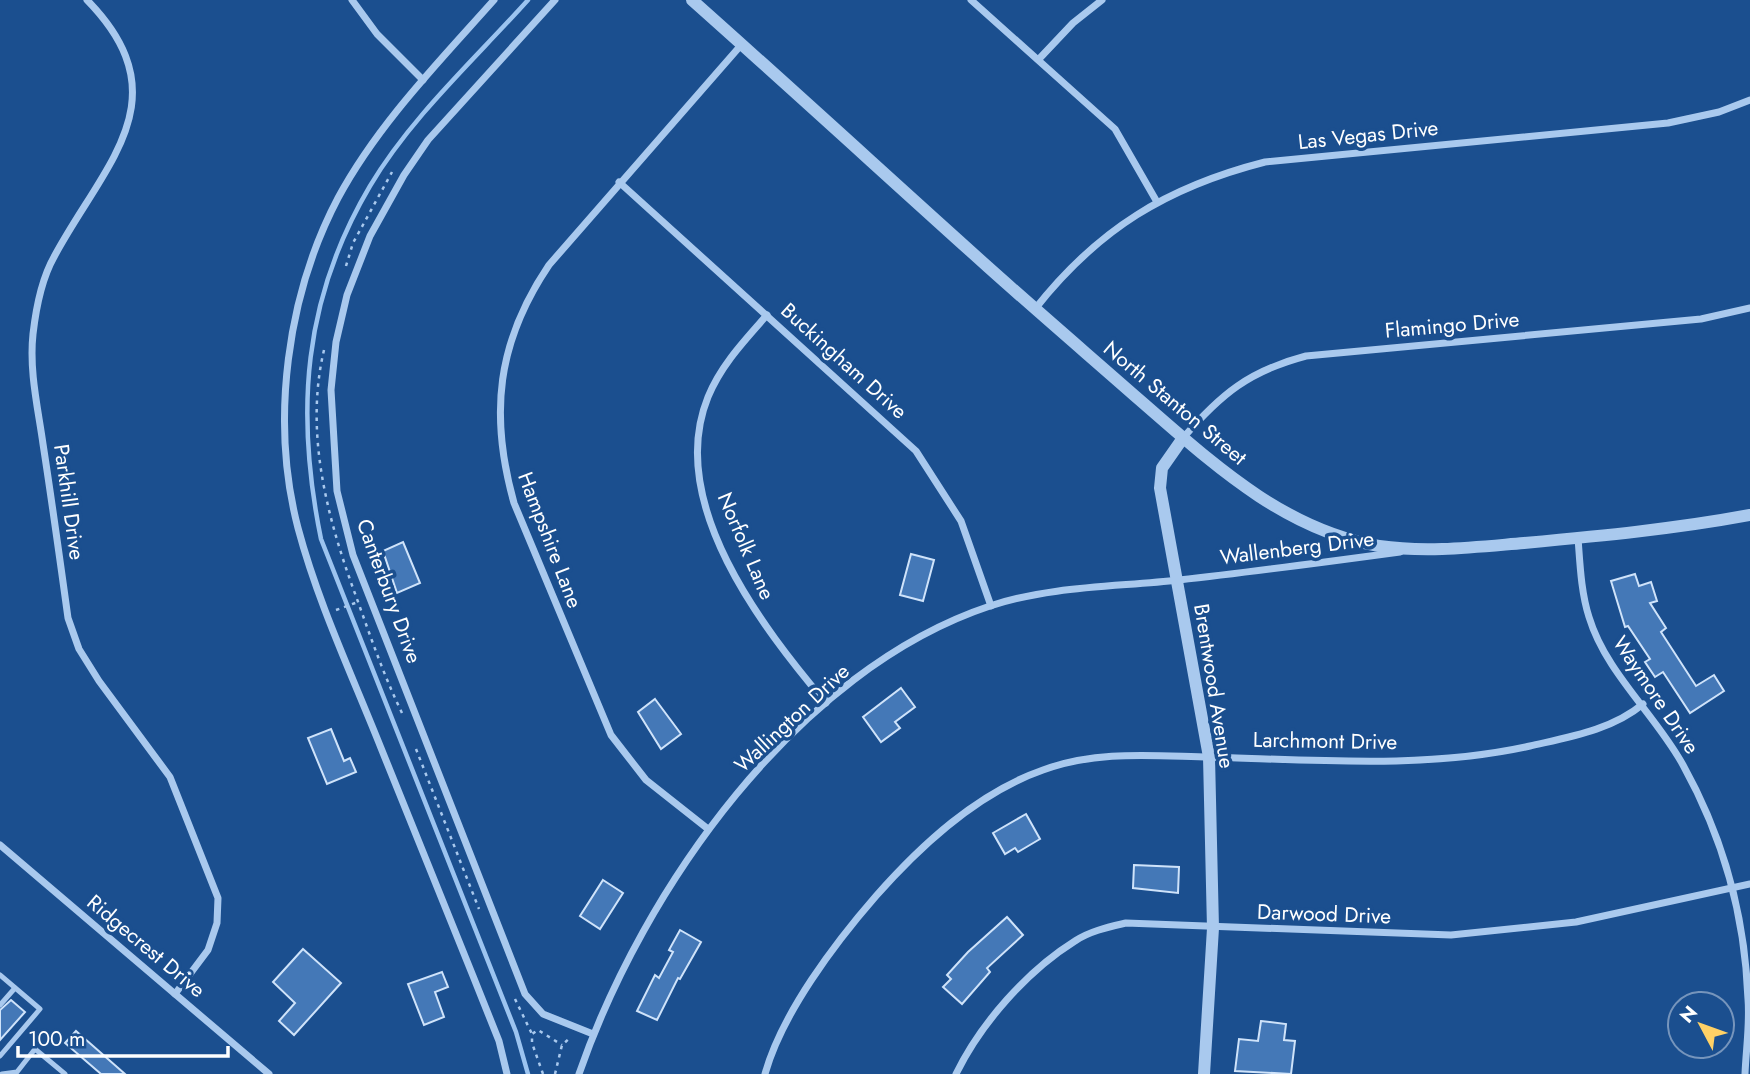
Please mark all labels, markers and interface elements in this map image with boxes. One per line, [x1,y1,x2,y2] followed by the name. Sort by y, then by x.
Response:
[1296,113,1440,157] street label: Las Vegas Drive
[774,296,914,426] street label: Buckingham Drive
[1384,304,1521,346] street label: Flamingo Drive
[1097,334,1253,472] street label: North Stanton Street
[46,442,92,562] street label: Parkhill Drive
[510,467,590,613] street label: Hampshire Lane
[710,488,782,605] street label: Norfolk Lane
[349,515,429,668] street label: Canterbury Drive
[1218,524,1376,572] street label: Wallenberg Drive
[1186,602,1242,771] street label: Brentwood Avenue
[1605,630,1707,760] street label: Waymore Drive
[728,657,856,779] street label: Wallington Drive
[1253,725,1398,757] street label: Larchmont Drive
[80,888,212,1005] street label: Ridgecrest Drive
[1256,897,1392,931] street label: Darwood Drive
[1666,990,1736,1060] north arrow
[1673,1000,1704,1029] text: N
[18,1014,228,1058] scale bar
[28,1024,85,1054] text: 100 m

